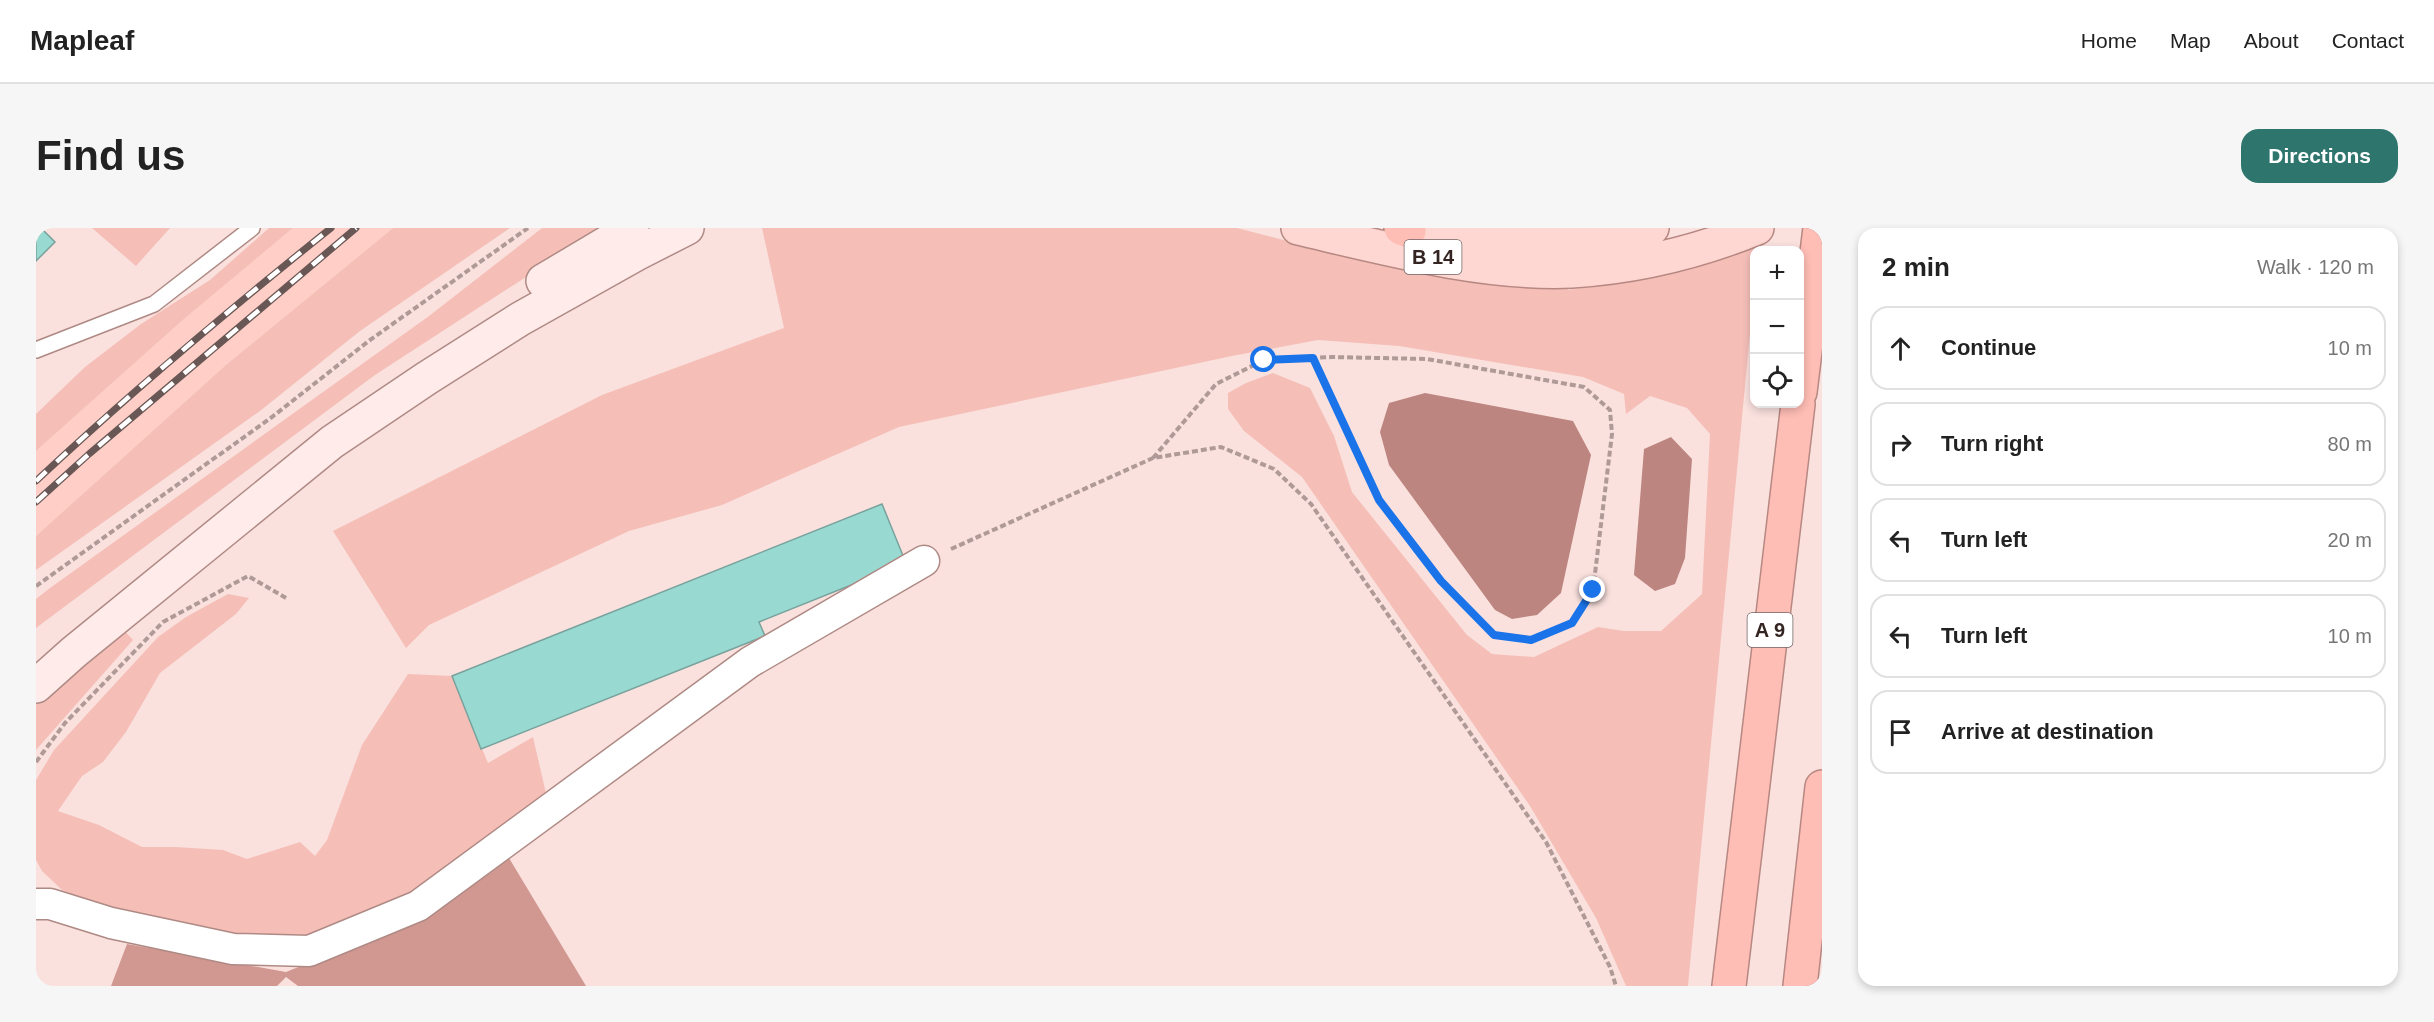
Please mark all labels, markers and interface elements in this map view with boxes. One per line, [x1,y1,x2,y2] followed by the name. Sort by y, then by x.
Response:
[30,25,134,56] text: Mapleaf
[2081,29,2137,52] text: Home
[2170,29,2211,52] text: Map
[2244,29,2299,52] text: About
[2332,29,2404,52] text: Contact
[2241,129,2398,183] button: Directions
[36,132,185,179] text: Find us
[1404,240,1462,274] road number: B 14
[1750,246,1804,408] map controls
[1750,246,1804,300] button: +
[1882,252,1950,282] text: 2 min
[2257,256,2374,278] text: Walk · 120 m
[1750,300,1804,354] button: −
[1884,332,1917,365] icon: ahead
[1941,335,2036,360] text: Continue
[2328,337,2372,359] text: 10 m
[1250,346,1276,372] route start
[1750,354,1804,408] button: locate
[1884,428,1917,461] icon: right
[1941,431,2043,456] text: Turn right
[2328,433,2372,455] text: 80 m
[1884,524,1917,557] icon: left
[1941,527,2027,552] text: Turn left
[2328,529,2372,551] text: 20 m
[1579,576,1605,602] route end
[1748,613,1792,647] road number: A 9
[1884,620,1917,653] icon: left
[1941,623,2027,648] text: Turn left
[2328,625,2372,647] text: 10 m
[1884,716,1917,749] icon: arrive
[1941,719,2154,744] text: Arrive at destination

